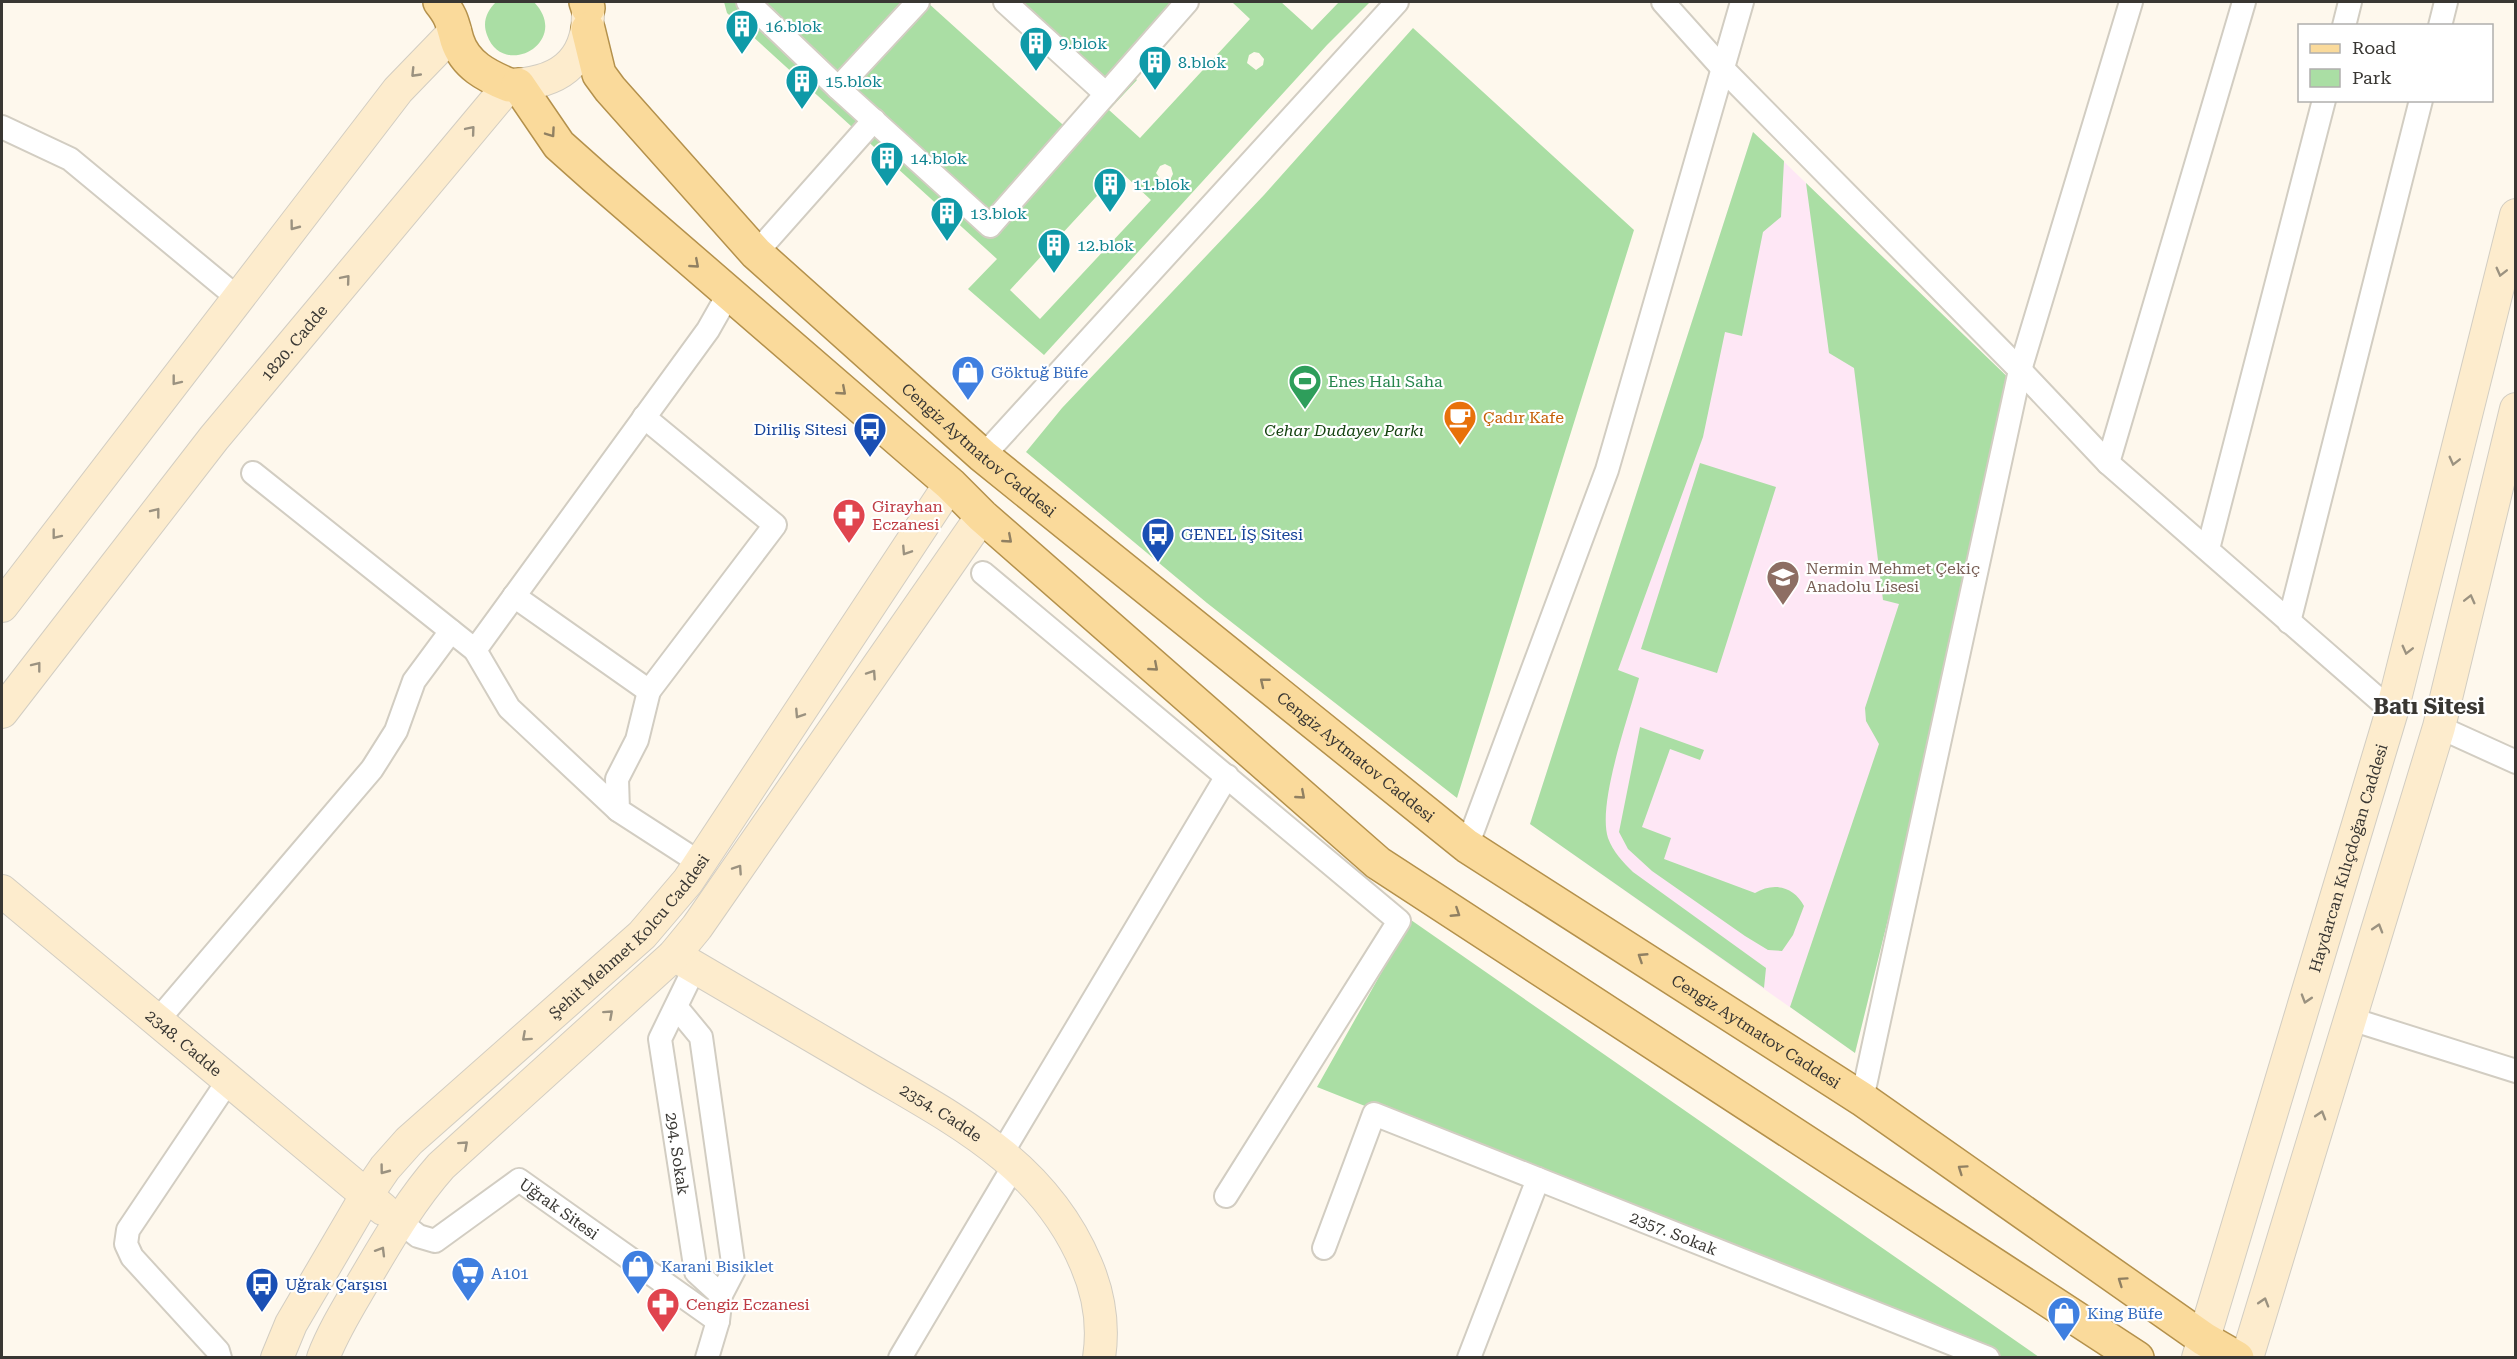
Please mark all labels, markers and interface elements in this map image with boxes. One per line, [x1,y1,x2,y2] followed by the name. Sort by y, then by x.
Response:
[724,8,760,55] building icon: 16.blok
[765,17,822,36] place label: 16.blok
[2298,24,2493,102] legend
[1018,25,1054,72] building icon: 9.blok
[1059,34,1107,53] place label: 9.blok
[2352,37,2397,58] text: Road
[1137,44,1173,91] building icon: 8.blok
[1178,53,1226,72] place label: 8.blok
[784,63,820,110] building icon: 15.blok
[411,66,422,77] one-way arrow
[2352,67,2392,88] text: Park
[825,72,882,91] place label: 15.blok
[464,126,475,137] one-way arrow
[544,126,555,137] one-way arrow
[869,140,905,187] building icon: 14.blok
[910,149,967,168] place label: 14.blok
[1092,166,1128,213] building icon: 11.blok
[1133,175,1190,194] place label: 11.blok
[929,195,965,242] building icon: 13.blok
[970,204,1027,223] place label: 13.blok
[291,220,302,231] one-way arrow
[1036,227,1072,274] building icon: 12.blok
[1077,236,1134,255] place label: 12.blok
[688,257,699,268] one-way arrow
[2496,266,2509,276] one-way arrow
[339,275,350,286] one-way arrow
[257,300,331,384] street label: 1820. Cadde
[950,354,986,401] shop icon: Göktuğ Büfe
[991,363,1089,382] place label: Göktuğ Büfe
[1287,363,1323,410] sports icon: Enes Halı Saha
[1328,372,1443,391] place label: Enes Halı Saha
[172,374,183,385] one-way arrow
[898,379,1060,521] street label: Cengiz Aytmatov Caddesi
[835,384,846,395] one-way arrow
[1442,399,1478,446] cafe icon: Çadır Kafe
[1483,408,1564,427] place label: Çadır Kafe
[852,411,888,458] bus stop icon: Diriliş Sitesi
[754,420,847,439] place label: Diriliş Sitesi
[1264,421,1424,440] park label: Cehar Dudayev Parkı
[2449,456,2462,466] one-way arrow
[831,497,867,544] pharmacy icon: Girayhan Eczanesi
[872,497,943,534] place label: Girayhan Eczanesi
[149,507,160,518] one-way arrow
[1140,516,1176,563] bus stop icon: GENEL İŞ Sitesi
[1181,525,1303,544] place label: GENEL İŞ Sitesi
[53,528,64,539] one-way arrow
[1001,532,1012,543] one-way arrow
[902,544,913,555] one-way arrow
[1765,559,1801,606] school or university icon: Nermin Mehmet Çekiç Anadolu Lisesi
[1806,559,1980,596] place label: Nermin Mehmet Çekiç Anadolu Lisesi
[2462,594,2475,604] one-way arrow
[2402,644,2414,655] one-way arrow
[1148,660,1158,671] one-way arrow
[30,662,41,673] one-way arrow
[865,669,876,680] one-way arrow
[1260,679,1271,690] one-way arrow
[1273,687,1439,826] street label: Cengiz Aytmatov Caddesi
[2373,694,2485,719] district label: Batı Sitesi
[795,707,806,718] one-way arrow
[2305,741,2391,975] street label: Haydarcan Kılıçdoğan Caddesi
[1294,788,1305,799] one-way arrow
[545,850,713,1023] street label: Şehit Mehmet Kolcu Caddesi
[731,865,742,876] one-way arrow
[1450,906,1460,918] one-way arrow
[2371,924,2383,934] one-way arrow
[1638,953,1648,965] one-way arrow
[1668,970,1844,1092] street label: Cengiz Aytmatov Caddesi
[2301,993,2313,1003] one-way arrow
[142,1006,226,1080] street label: 2348. Cadde
[602,1010,613,1021] one-way arrow
[523,1030,533,1041] one-way arrow
[897,1080,986,1146] street label: 2354. Cadde
[2314,1110,2326,1121] one-way arrow
[662,1111,693,1196] street label: 294. Sokak
[458,1141,468,1152] one-way arrow
[380,1164,391,1175] one-way arrow
[1958,1165,1969,1176] one-way arrow
[516,1174,603,1243] street label: Uğrak Sitesi
[1627,1207,1720,1259] street label: 2357. Sokak
[374,1247,385,1257] one-way arrow
[620,1248,656,1295] shop icon: Karani Bisiklet
[450,1255,486,1302] supermarket icon: A101
[661,1257,774,1276] place label: Karani Bisiklet
[491,1264,529,1283] place label: A101
[244,1266,280,1313] bus stop icon: Uğrak Çarşısı
[285,1275,388,1294] place label: Uğrak Çarşısı
[2117,1277,2128,1288] one-way arrow
[645,1286,681,1333] pharmacy icon: Cengiz Eczanesi
[686,1295,810,1314] place label: Cengiz Eczanesi
[2046,1295,2082,1342] shop icon: King Büfe
[2257,1297,2269,1308] one-way arrow
[2087,1304,2163,1323] place label: King Büfe

